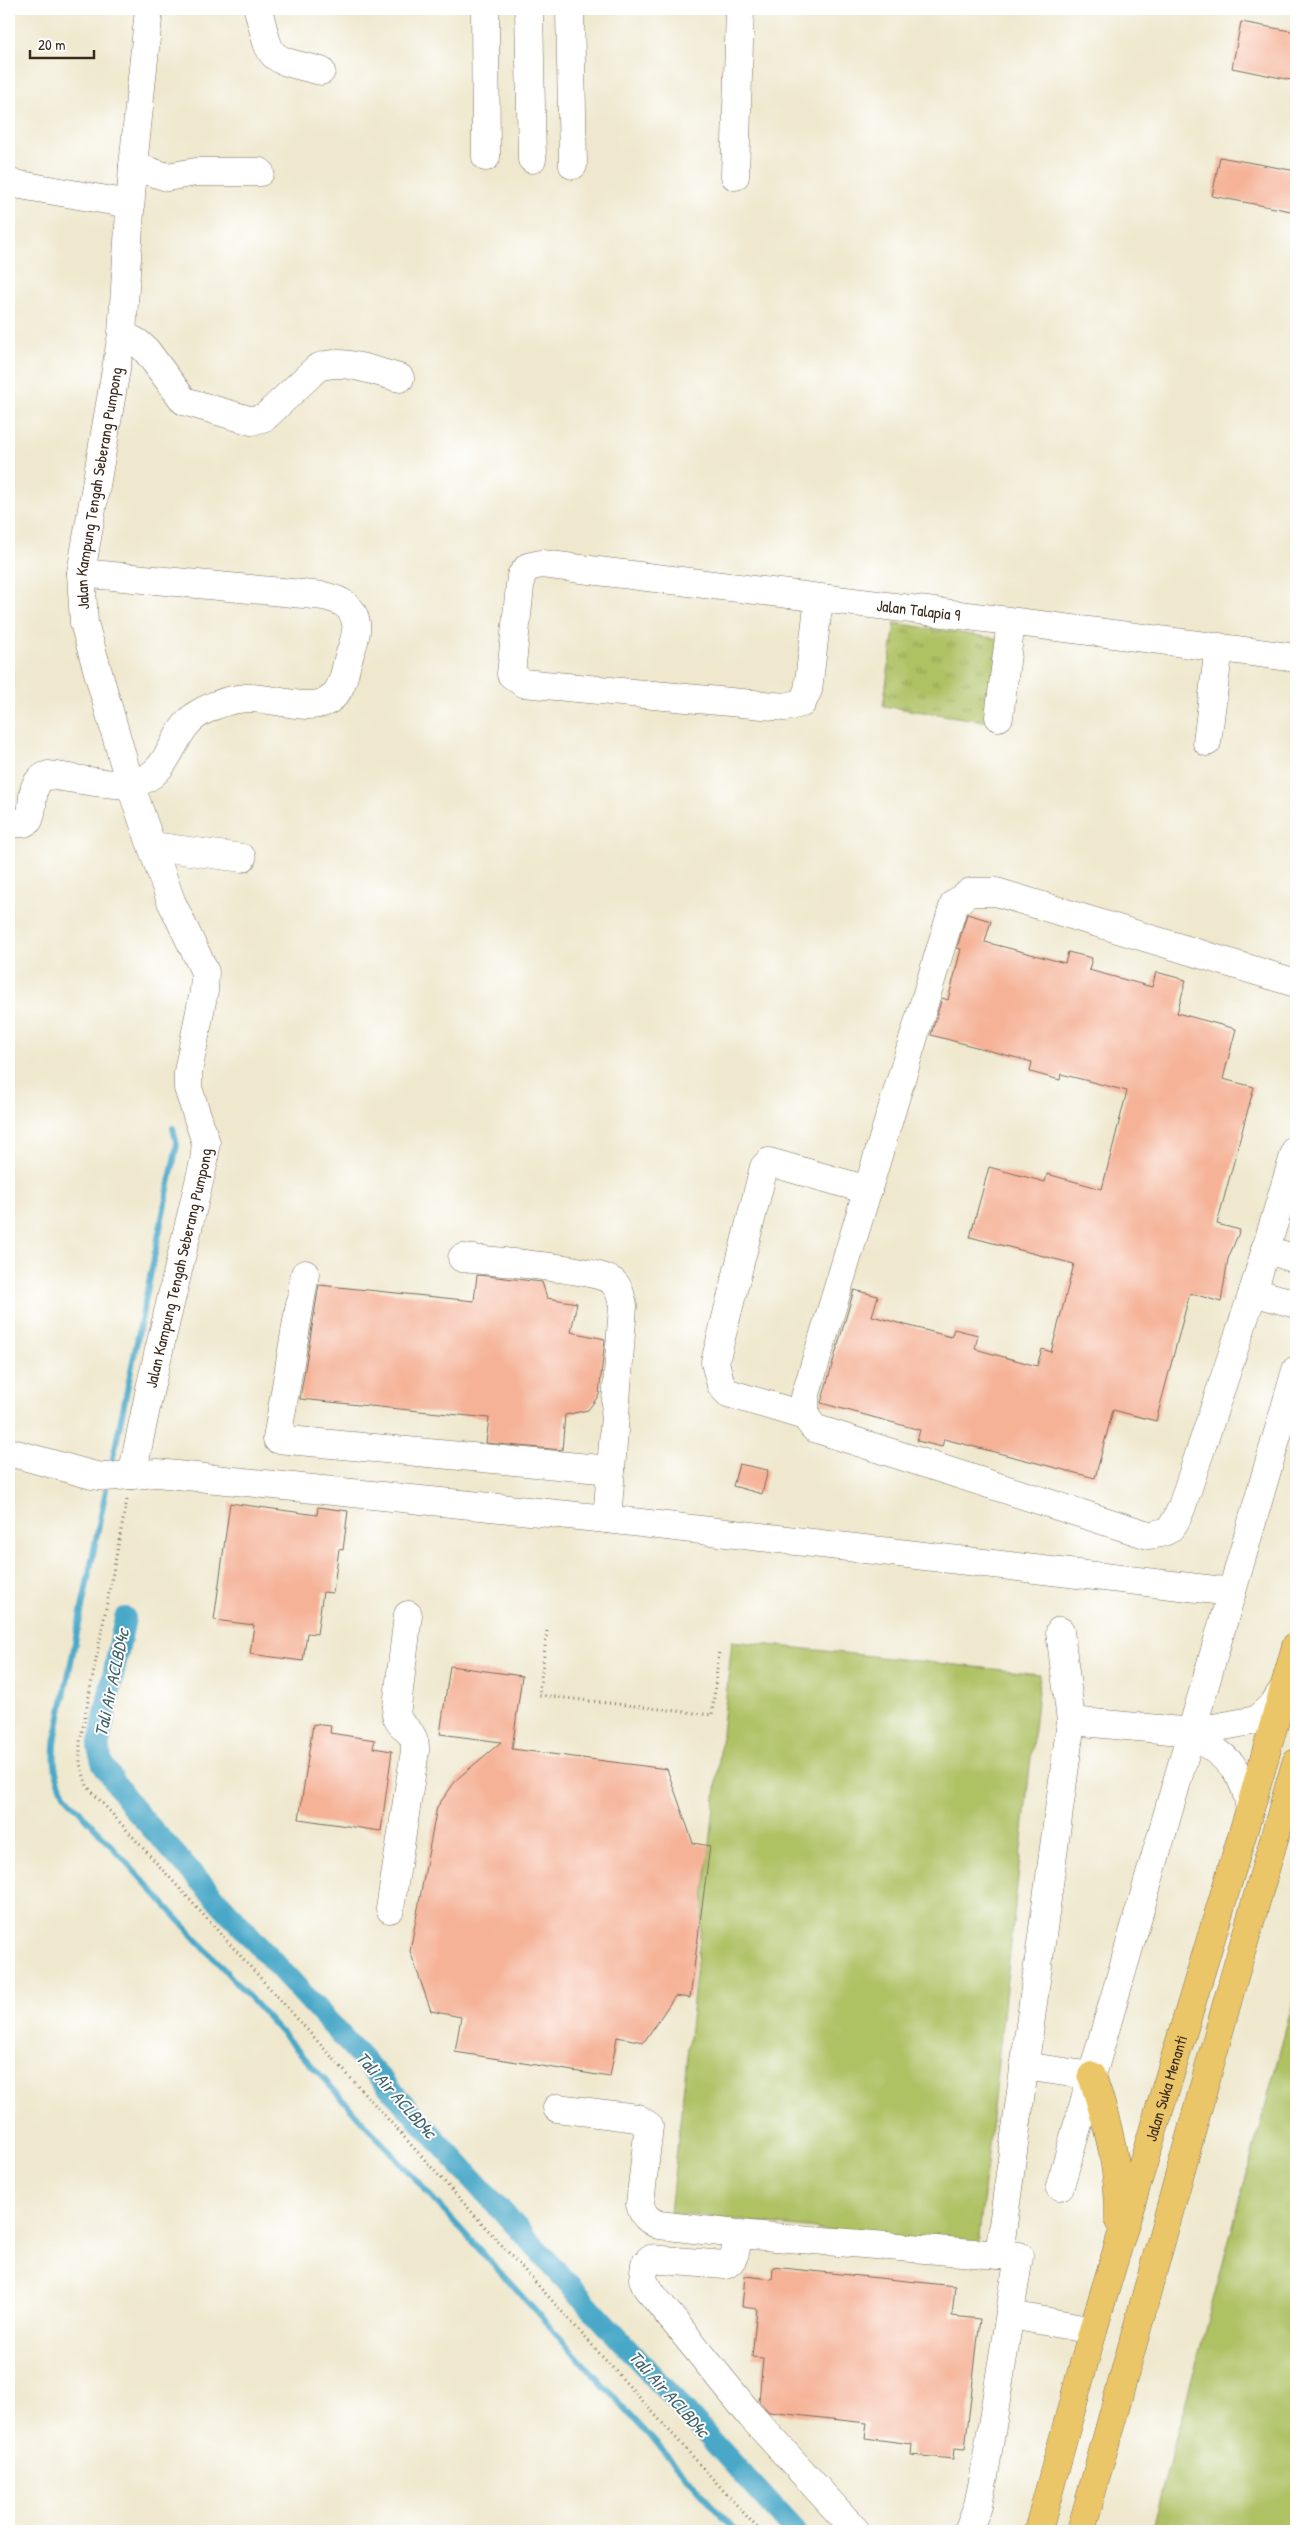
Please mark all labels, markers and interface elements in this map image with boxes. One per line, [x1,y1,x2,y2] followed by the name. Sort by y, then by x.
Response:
[30,28,94,60] scale bar
[38,34,65,55] text: 20 m
[70,365,127,610] street label: Jalan Kampung Tengah Seberang Pumpong
[875,594,962,626] street label: Jalan Talapia 9
[139,1147,216,1390] street label: Jalan Kampung Tengah Seberang Pumpong
[88,1625,135,1739] water label: Tali Air ACLBD4c
[1140,2032,1192,2144] street label: Jalan Suka Menanti
[351,2046,443,2145] water label: Tali Air ACLBD4c
[624,2345,716,2444] water label: Tali Air ACLBD4c

